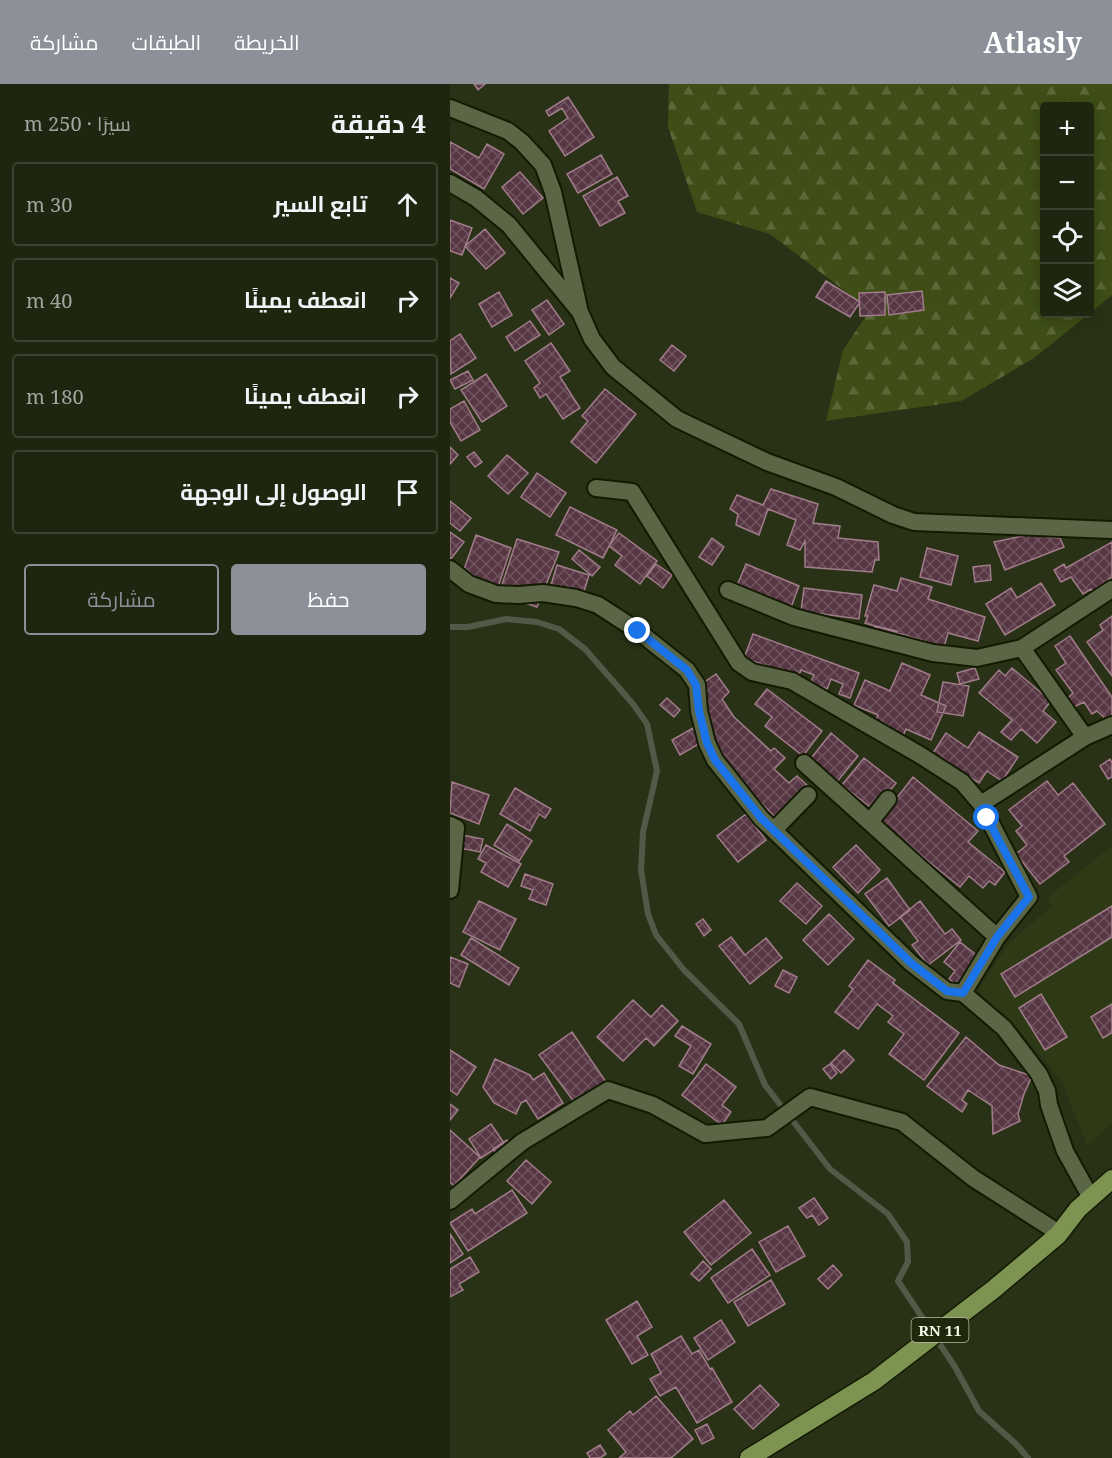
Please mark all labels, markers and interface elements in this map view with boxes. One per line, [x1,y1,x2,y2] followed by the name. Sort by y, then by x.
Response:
[983,23,1082,61] text: Atlasly
[30,28,99,56] text: مشاركة
[132,28,201,56] text: الطبقات
[234,28,300,56] text: الخريطة
[1040,102,1094,318] map controls
[1040,102,1094,156] button: +
[331,105,426,141] text: 4 دقيقة
[24,110,131,137] text: سيرًا · 250 m
[1040,156,1094,210] button: −
[274,188,367,218] text: تابع السير
[391,188,424,221] icon: ahead
[26,191,72,218] text: 30 m
[1040,210,1094,264] button: locate
[1040,264,1094,318] button: layers
[244,284,367,314] text: انعطف يمينًا
[391,284,424,317] icon: right
[26,287,72,314] text: 40 m
[244,380,367,410] text: انعطف يمينًا
[391,380,424,413] icon: right
[26,383,84,410] text: 180 m
[180,476,367,506] text: الوصول إلى الوجهة
[391,476,424,509] icon: arrive
[24,564,219,635] button: مشاركة
[231,564,426,635] button: حفظ
[624,617,650,643] route end
[973,804,999,830] route start
[912,1318,968,1342] road number: RN 11

